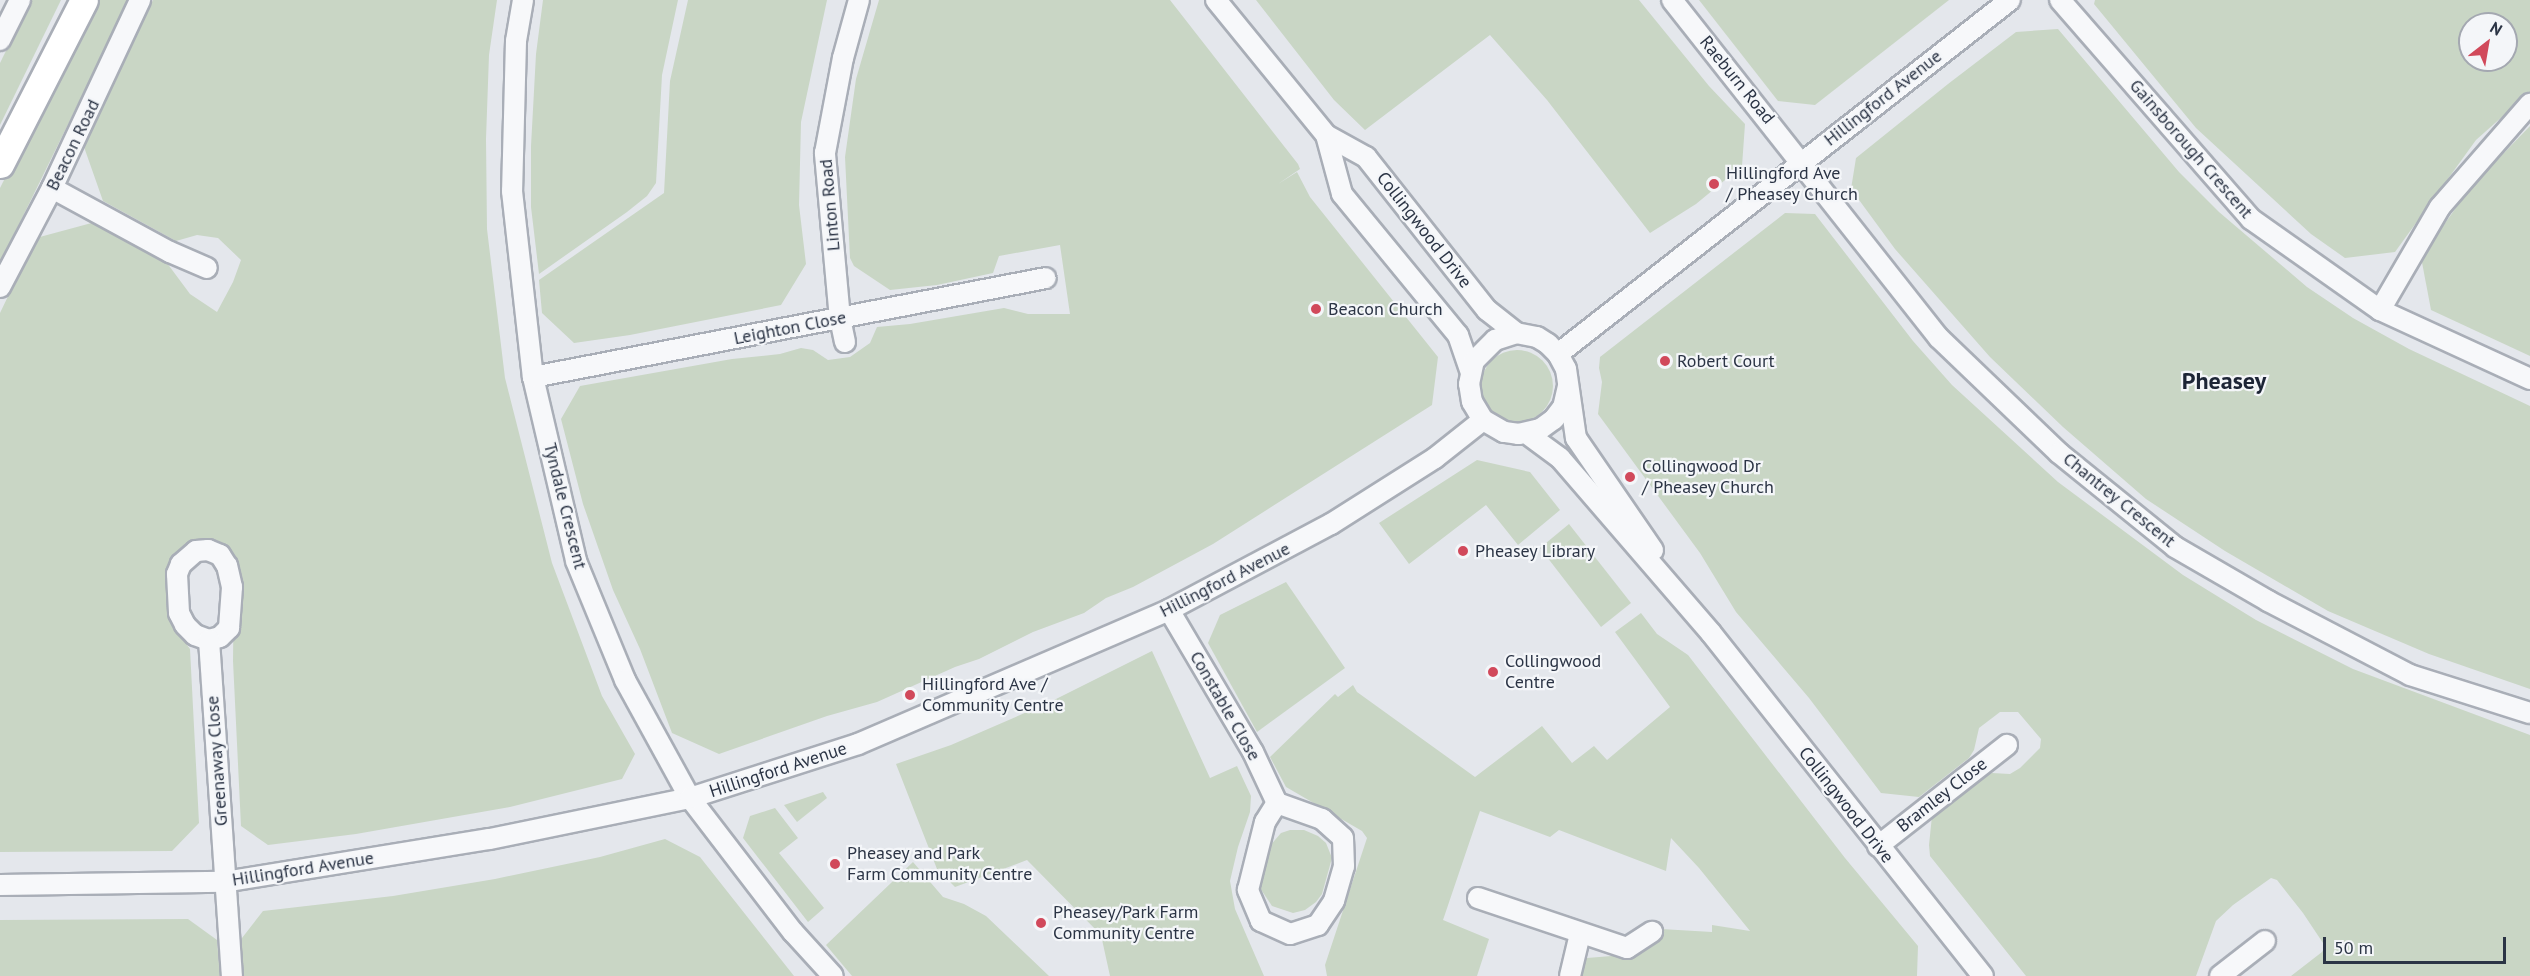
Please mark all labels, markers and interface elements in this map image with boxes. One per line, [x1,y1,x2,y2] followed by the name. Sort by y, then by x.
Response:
[2458,12,2518,72] north arrow
[2487,17,2506,40] text: N
[1695,32,1779,128] street label: Raeburn Road
[1820,45,1946,151] street label: Hillingford Avenue
[2125,75,2257,223] street label: Gainsborough Crescent
[42,96,104,194] street label: Beacon Road
[815,158,845,252] street label: Linton Road
[1726,163,1859,206] place label: Hillingford Ave / Pheasey Church
[1372,168,1476,292] street label: Collingwood Drive
[1707,177,1721,191] marker: Hillingford Ave / Pheasey Church
[1328,298,1442,320] place label: Beacon Church
[1309,302,1323,316] marker: Beacon Church
[732,307,848,349] street label: Leighton Close
[1677,350,1775,372] place label: Robert Court
[1658,354,1672,368] marker: Robert Court
[2182,367,2266,395] district label: Pheasey
[539,441,591,571] street label: Tyndale Crescent
[2058,448,2180,552] street label: Chantrey Crescent
[1642,456,1775,498] place label: Collingwood Dr / Pheasey Church
[1623,470,1637,484] marker: Collingwood Dr / Pheasey Church
[1156,538,1294,622] street label: Hillingford Avenue
[1475,540,1596,562] place label: Pheasey Library
[1456,544,1470,558] marker: Pheasey Library
[1185,648,1265,764] street label: Constable Close
[1505,651,1601,694] place label: Collingwood Centre
[1486,665,1500,679] marker: Collingwood Centre
[922,674,1064,716] place label: Hillingford Ave / Community Centre
[903,688,917,702] marker: Hillingford Ave / Community Centre
[202,695,232,827] street label: Greenaway Close
[706,738,850,802] street label: Hillingford Avenue
[1794,743,1898,867] street label: Collingwood Drive
[1892,753,1992,837] street label: Bramley Close
[847,843,1033,886] place label: Pheasey and Park Farm Community Centre
[230,847,376,891] street label: Hillingford Avenue
[828,857,842,871] marker: Pheasey and Park Farm Community Centre
[1053,902,1199,944] place label: Pheasey/Park Farm Community Centre
[1034,916,1048,930] marker: Pheasey/Park Farm Community Centre
[2326,925,2509,963] scale bar
[2334,936,2373,959] text: 50 m

